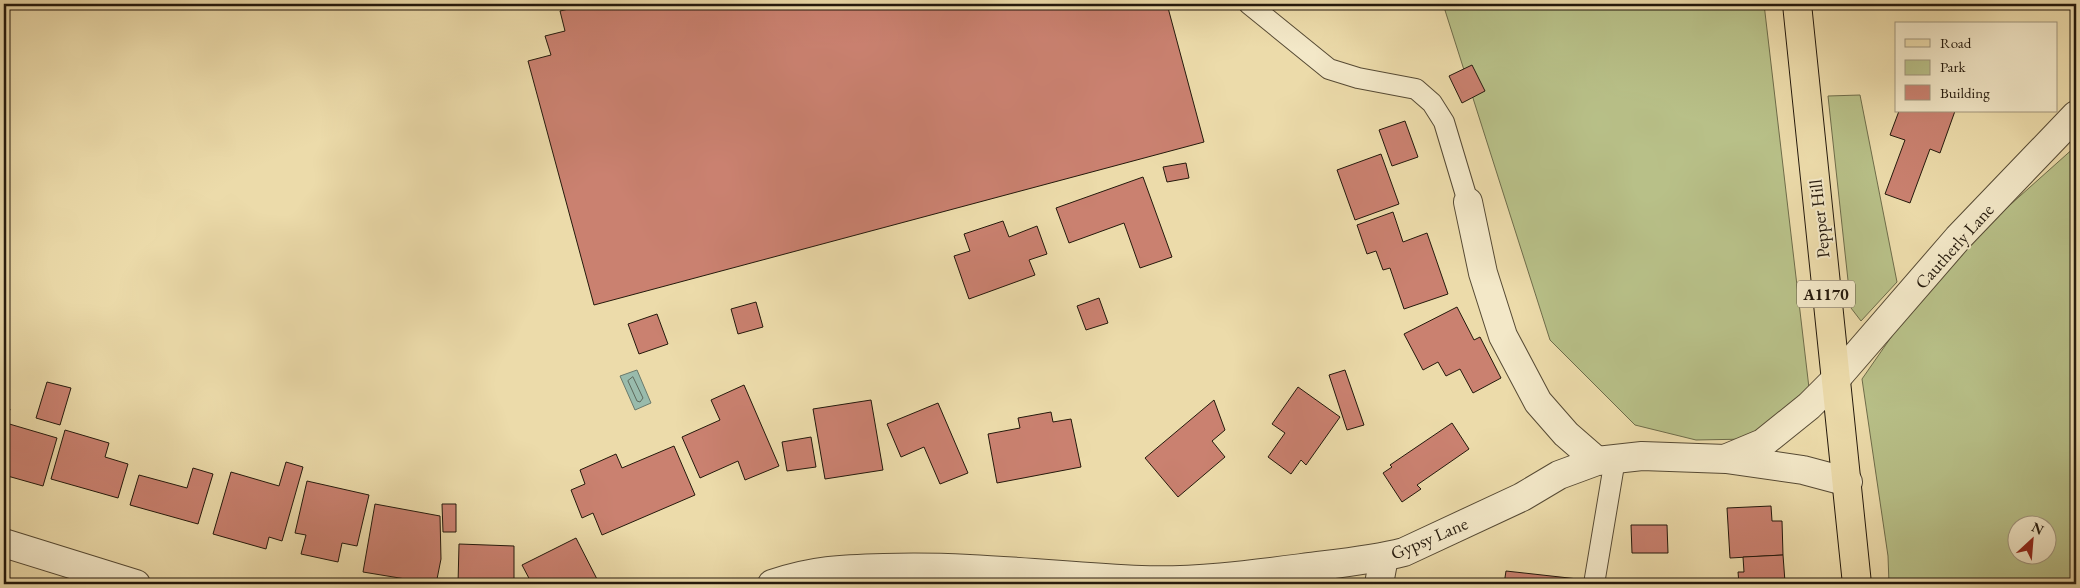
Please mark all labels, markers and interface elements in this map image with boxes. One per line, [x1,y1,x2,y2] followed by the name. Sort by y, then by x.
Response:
[1895,22,2058,112] legend
[1940,33,1972,52] text: Road
[1940,57,1967,76] text: Park
[1940,83,1990,102] text: Building
[1803,179,1835,259] street label: Pepper Hill
[1910,198,1998,294] street label: Cautherly Lane
[1797,280,1855,308] road number: A1170
[1387,511,1471,565] street label: Gypsy Lane
[2008,516,2058,566] north arrow
[2029,518,2047,539] text: N

